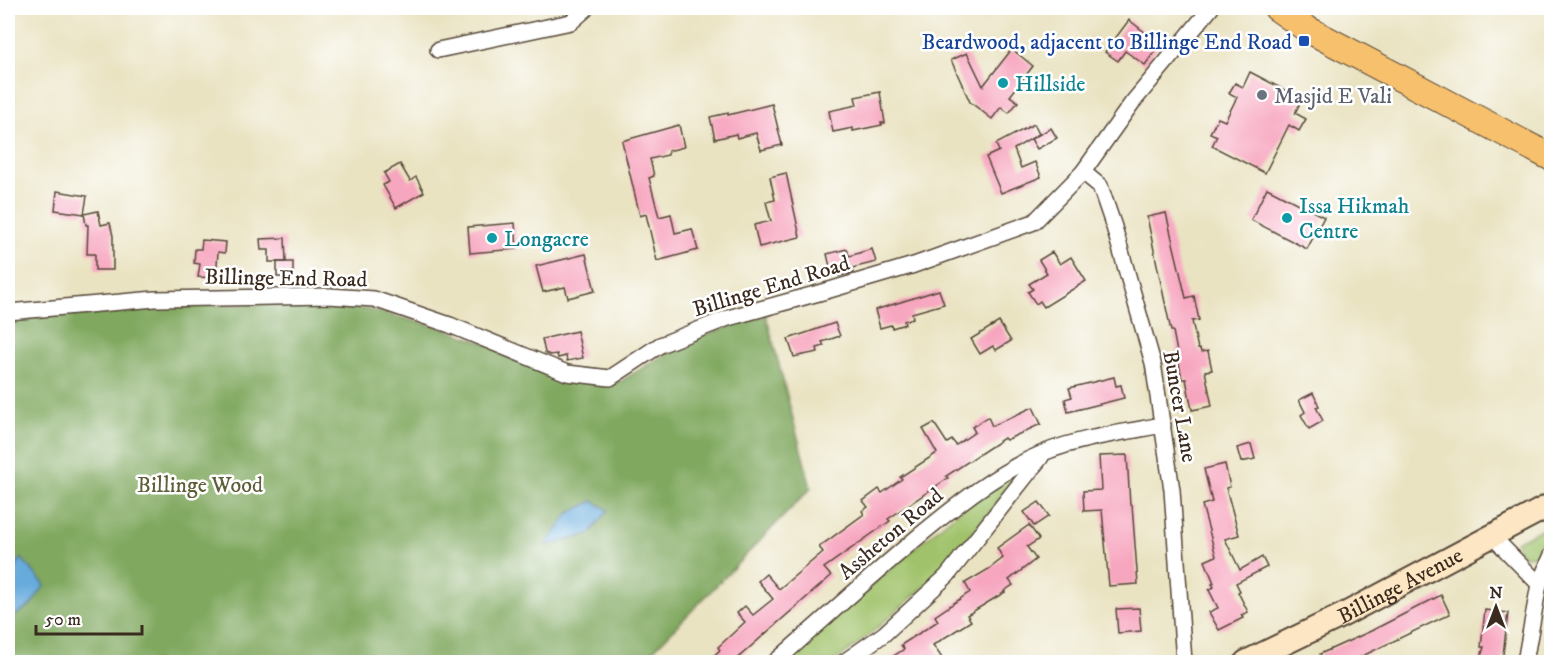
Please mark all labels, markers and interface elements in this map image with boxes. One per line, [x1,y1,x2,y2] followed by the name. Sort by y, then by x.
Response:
[921,29,1292,56] place label: Beardwood, adjacent to Billinge End Road
[1297,34,1311,48] marker: Beardwood, adjacent to Billinge End Road
[1015,71,1085,98] place label: Hillside
[996,76,1010,90] marker: Hillside
[1274,83,1392,110] place label: Masjid E Vali
[1255,88,1269,102] marker: Masjid E Vali
[1299,193,1410,245] place label: Issa Hikmah Centre
[1280,211,1294,225] marker: Issa Hikmah Centre
[504,226,589,253] place label: Longacre
[485,231,499,245] marker: Longacre
[690,250,853,323] street label: Billinge End Road
[204,264,368,293] street label: Billinge End Road
[1156,348,1203,464] street label: Buncer Lane
[137,472,263,499] park label: Billinge Wood
[833,482,949,586] street label: Assheton Road
[1333,542,1468,631] street label: Billinge Avenue
[1466,577,1526,637] north arrow
[1489,583,1503,603] text: N
[36,598,142,636] scale bar
[45,609,81,631] text: 50 m

